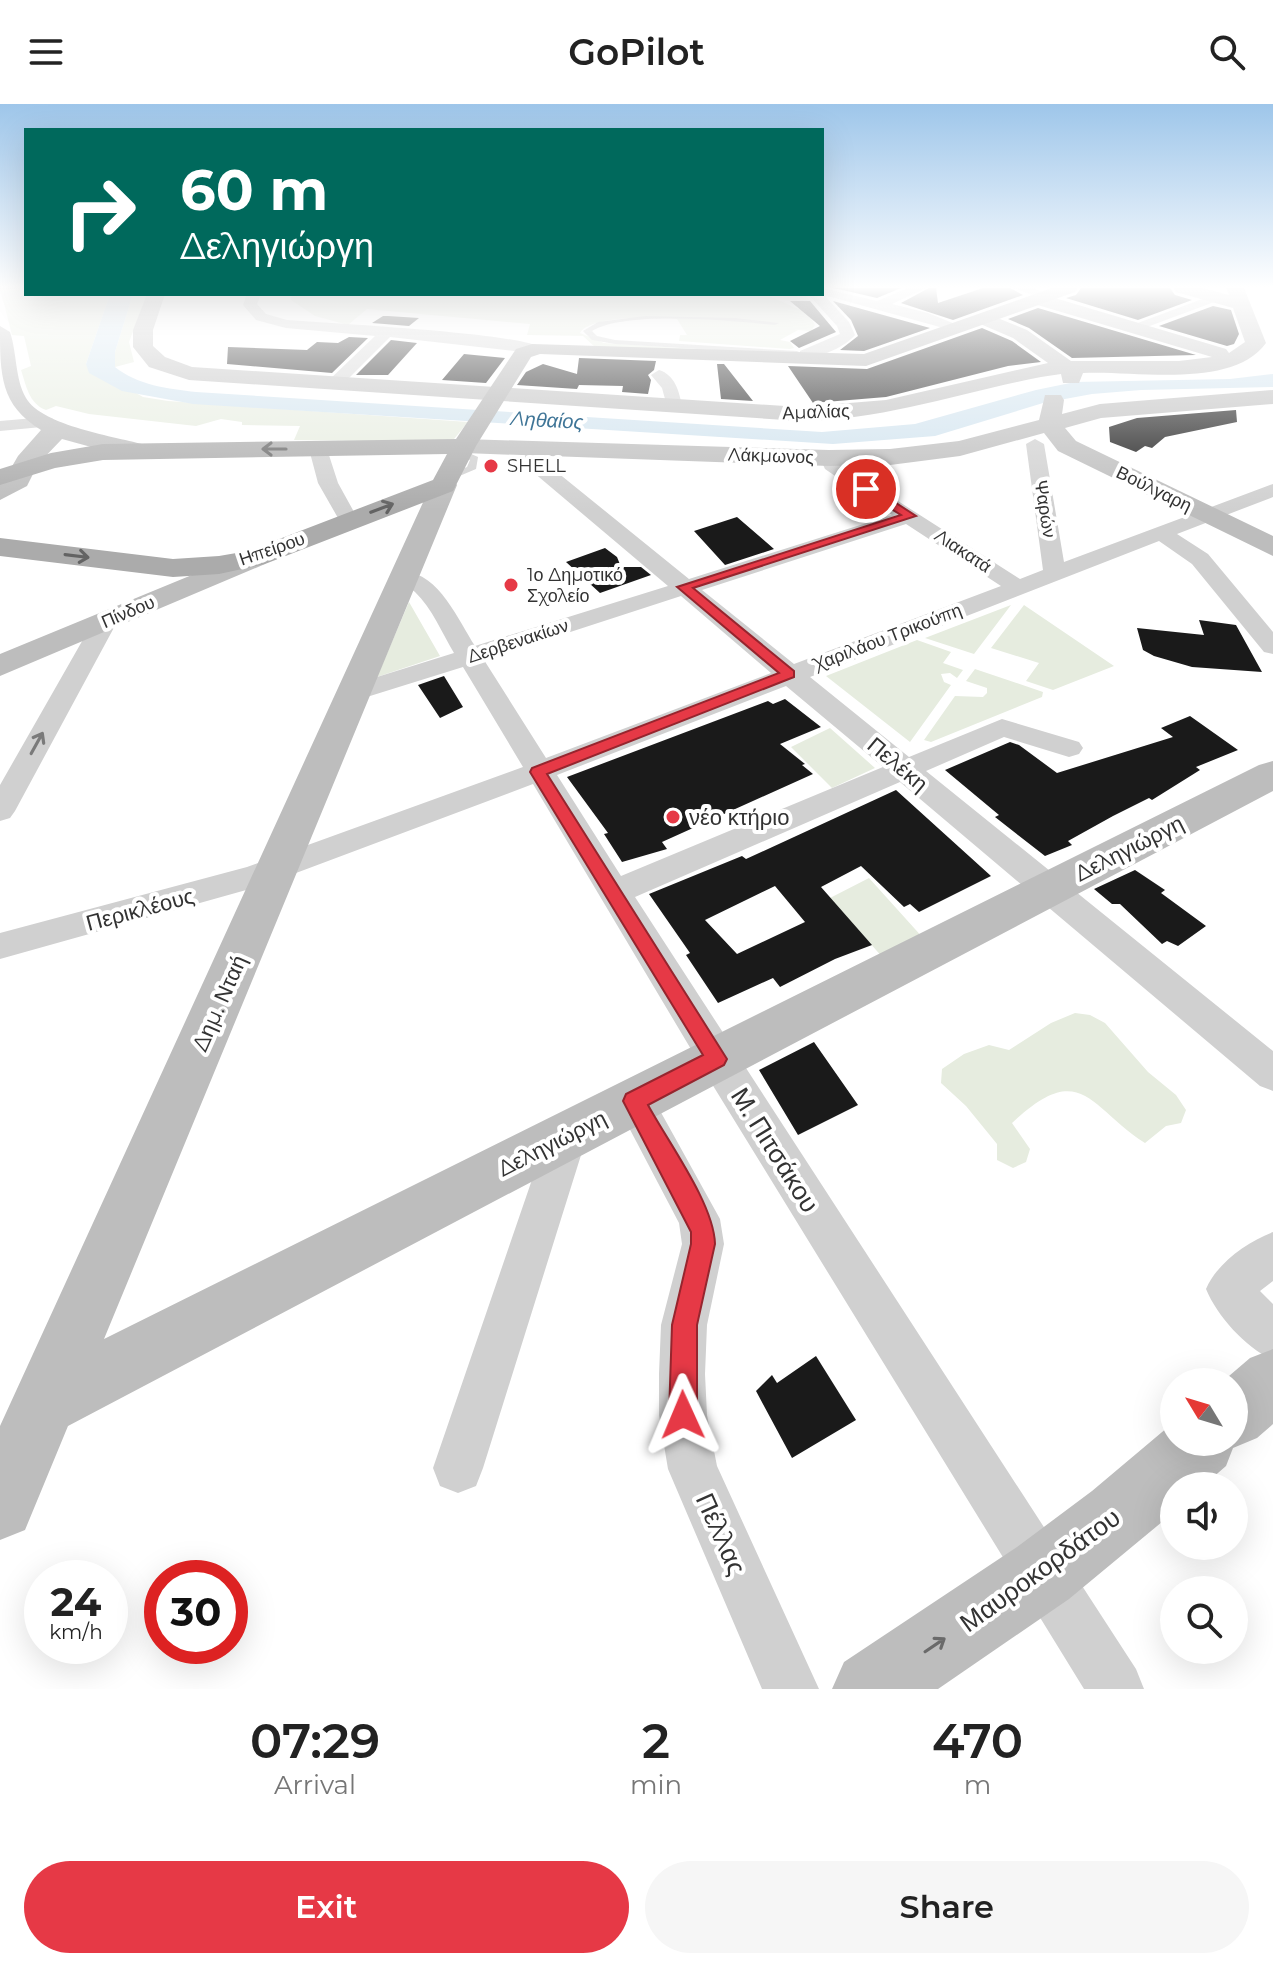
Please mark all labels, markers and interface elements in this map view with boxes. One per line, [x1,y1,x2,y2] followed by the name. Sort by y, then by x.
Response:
[24,30,68,74] icon: menu
[568,30,705,74] text: GoPilot
[1205,30,1249,74] icon: search
[180,156,328,224] text: 60 m
[48,160,152,264] icon: right
[180,224,374,268] text: Δεληγιώργη
[782,400,850,424] street label: Αμαλίας
[509,406,584,434] water label: Ληθαίος
[261,441,288,457] one-way arrow
[728,444,815,469] street label: Λάκμωνος
[507,455,566,477] place label: SHELL
[832,455,900,523] pin
[482,457,500,475] marker: SHELL
[1113,461,1195,517] street label: Βούλγαρη
[844,467,888,511] icon: arrive
[1030,479,1060,539] street label: Ψαρών
[369,500,394,514] one-way arrow
[930,525,996,577] street label: Λιακατά
[236,528,308,570] street label: Ηπείρου
[63,549,90,564] one-way arrow
[527,564,623,607] place label: 1ο Δημοτικό Σχολείο
[502,576,520,594] marker: 1ο Δημοτικό Σχολείο
[98,591,158,633] street label: Πίνδου
[808,599,965,676] street label: Χαριλάου Τρικούπη
[465,614,571,668] street label: Δερβενακίων
[30,731,46,755] one-way arrow
[862,731,933,797] street label: Πελέκη
[689,804,789,831] place label: νέο κτήριο
[664,808,682,826] marker: νέο κτήριο
[1070,810,1188,887] street label: Δεληγιώργη
[83,882,197,937] street label: Περικλέους
[186,951,253,1056] street label: Δημ. Νταή
[724,1082,826,1218] street label: Μ. Πιτσάκου
[493,1105,611,1182] street label: Δεληγιώργη
[1160,1368,1248,1456] north arrow
[1160,1368,1248,1664] map controls
[641,1373,725,1457] position arrow
[1160,1472,1248,1560] button: sound
[689,1488,753,1580] street label: Πέλλας
[954,1501,1126,1639] street label: Μαυροκορδάτου
[144,1560,248,1664] speed limit sign: 30
[1160,1576,1248,1664] button: search
[51,1577,101,1626] text: 24
[49,1620,103,1644] text: km/h
[924,1637,946,1653] one-way arrow
[250,1712,380,1770] text: 07:29
[642,1712,670,1770] text: 2
[932,1712,1023,1770] text: 470
[274,1769,356,1801] text: Arrival
[630,1769,682,1801] text: min
[964,1769,991,1801] text: m
[24,1861,629,1953] button: Exit
[645,1861,1249,1953] button: Share

